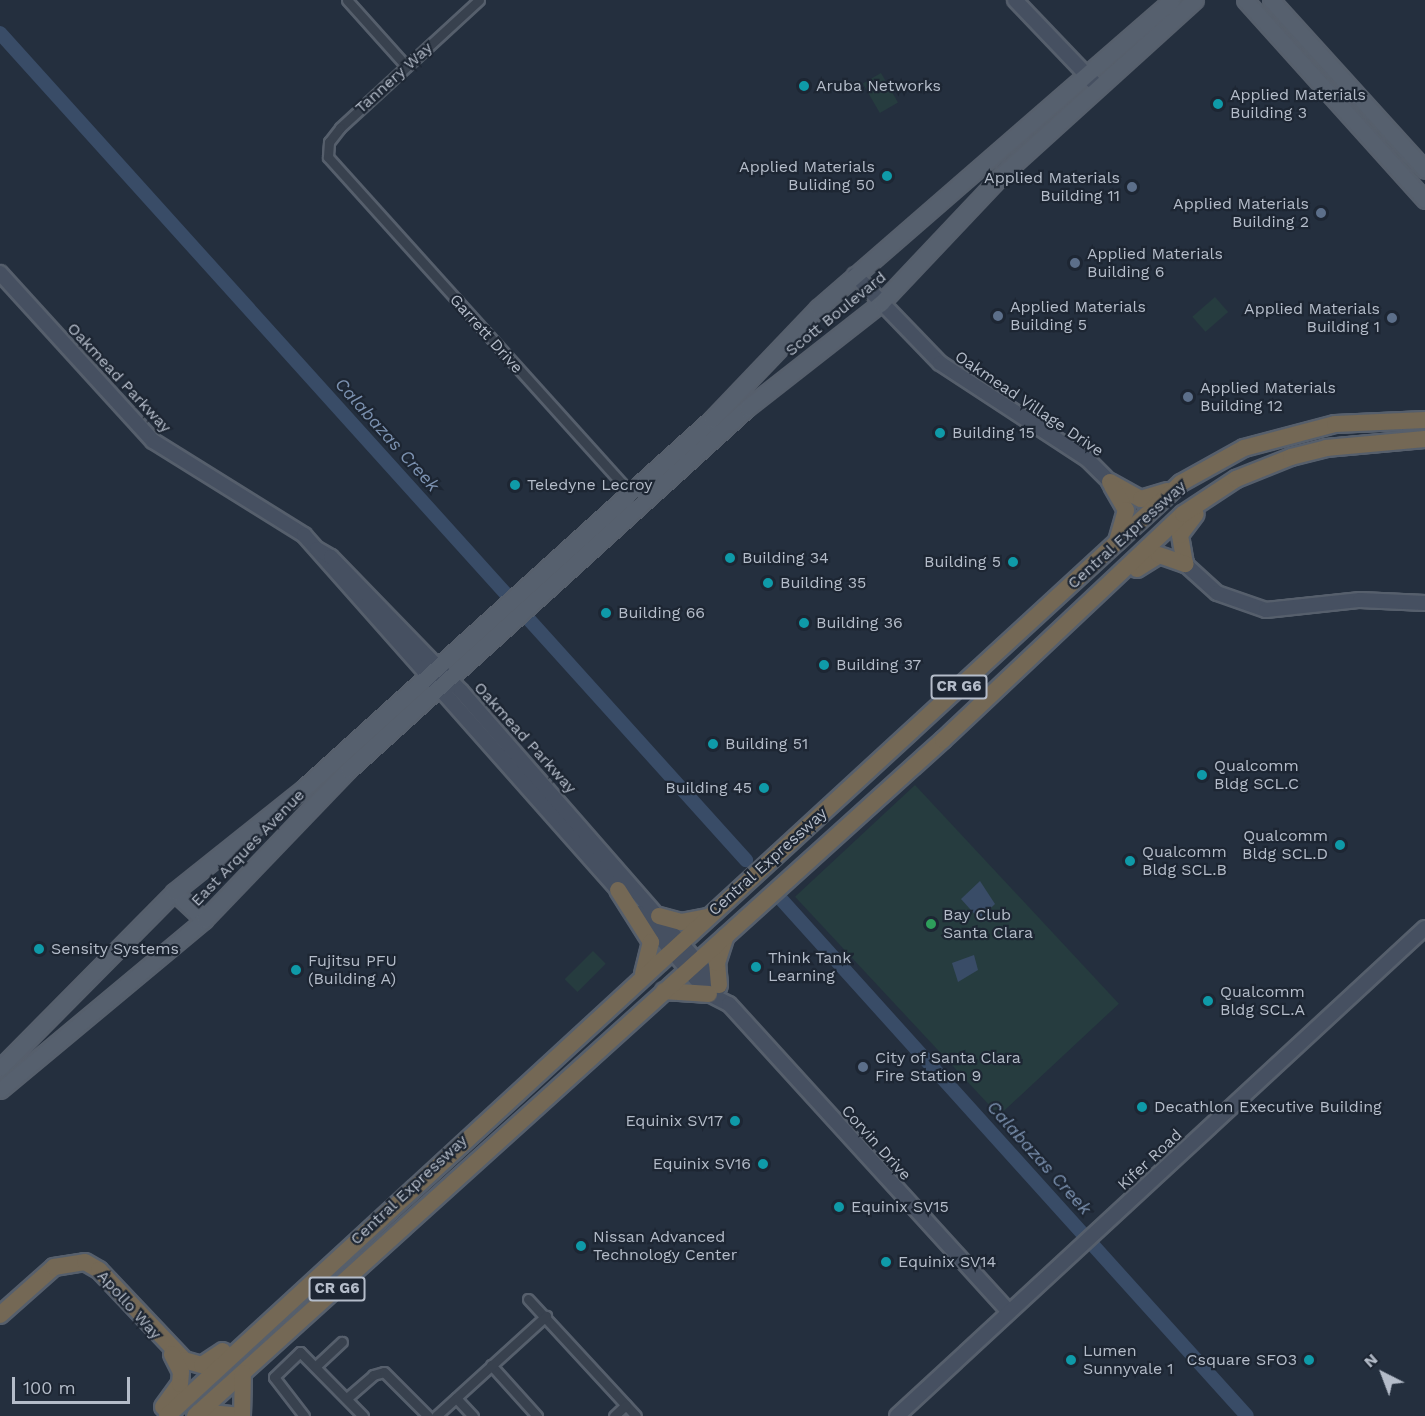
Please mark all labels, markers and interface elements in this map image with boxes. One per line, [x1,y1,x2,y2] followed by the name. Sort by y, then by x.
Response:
[351,38,437,118] street label: Tannery Way
[816,76,941,96] place label: Aruba Networks
[797,79,811,93] marker: Aruba Networks
[1230,85,1366,123] place label: Applied Materials Building 3
[1211,97,1225,111] marker: Applied Materials Building 3
[739,157,875,195] place label: Applied Materials Buliding 50
[984,168,1120,206] place label: Applied Materials Building 11
[880,169,894,183] marker: Applied Materials Buliding 50
[1125,180,1139,194] marker: Applied Materials Building 11
[1173,194,1309,232] place label: Applied Materials Building 2
[1314,206,1328,220] marker: Applied Materials Building 2
[1087,244,1223,282] place label: Applied Materials Building 6
[1068,256,1082,270] marker: Applied Materials Building 6
[782,268,890,360] street label: Scott Boulevard
[445,290,527,378] street label: Garrett Drive
[1010,297,1146,335] place label: Applied Materials Building 5
[1244,299,1380,337] place label: Applied Materials Building 1
[991,309,1005,323] marker: Applied Materials Building 5
[1385,311,1399,325] marker: Applied Materials Building 1
[63,319,175,437] street label: Oakmead Parkway
[951,347,1107,461] street label: Oakmead Village Drive
[330,374,444,496] water label: Calabazas Creek
[1200,378,1336,416] place label: Applied Materials Building 12
[1181,390,1195,404] marker: Applied Materials Building 12
[952,423,1035,443] place label: Building 15
[933,426,947,440] marker: Building 15
[527,475,653,495] place label: Teledyne Lecroy
[1064,477,1190,593] street label: Central Expressway
[508,478,522,492] marker: Teledyne Lecroy
[742,548,829,568] place label: Building 34
[723,551,737,565] marker: Building 34
[924,552,1001,572] place label: Building 5
[1006,555,1020,569] marker: Building 5
[780,573,866,593] place label: Building 35
[761,576,775,590] marker: Building 35
[618,603,705,623] place label: Building 66
[599,606,613,620] marker: Building 66
[816,613,903,633] place label: Building 36
[797,616,811,630] marker: Building 36
[836,655,921,675] place label: Building 37
[817,658,831,672] marker: Building 37
[930,675,988,699] road number: CR G6
[470,678,580,798] street label: Oakmead Parkway
[725,734,808,754] place label: Building 51
[706,737,720,751] marker: Building 51
[1214,756,1299,794] place label: Qualcomm Bldg SCL.C
[1195,768,1209,782] marker: Qualcomm Bldg SCL.C
[665,778,752,798] place label: Building 45
[757,781,771,795] marker: Building 45
[187,785,309,911] street label: East Arques Avenue
[705,804,831,920] street label: Central Expressway
[1242,826,1328,864] place label: Qualcomm Bldg SCL.D
[1333,838,1347,852] marker: Qualcomm Bldg SCL.D
[1142,842,1227,880] place label: Qualcomm Bldg SCL.B
[1123,854,1137,868] marker: Qualcomm Bldg SCL.B
[943,905,1033,943] place label: Bay Club Santa Clara
[924,917,938,931] marker: Bay Club Santa Clara
[51,939,179,959] place label: Sensity Systems
[32,942,46,956] marker: Sensity Systems
[768,948,852,986] place label: Think Tank Learning
[308,951,397,989] place label: Fujitsu PFU (Building A)
[749,960,763,974] marker: Think Tank Learning
[289,963,303,977] marker: Fujitsu PFU (Building A)
[1220,982,1305,1020] place label: Qualcomm Bldg SCL.A
[1201,994,1215,1008] marker: Qualcomm Bldg SCL.A
[875,1048,1022,1086] place label: City of Santa Clara Fire Station 9
[856,1060,870,1074] marker: City of Santa Clara Fire Station 9
[982,1097,1096,1219] water label: Calabazas Creek
[1154,1097,1382,1117] place label: Decathlon Executive Building
[1135,1100,1149,1114] marker: Decathlon Executive Building
[837,1101,915,1185] street label: Corvin Drive
[625,1111,723,1131] place label: Equinix SV17
[728,1114,742,1128] marker: Equinix SV17
[1114,1125,1186,1195] street label: Kifer Road
[346,1131,472,1249] street label: Central Expressway
[652,1154,751,1174] place label: Equinix SV16
[756,1157,770,1171] marker: Equinix SV16
[851,1197,949,1217] place label: Equinix SV15
[832,1200,846,1214] marker: Equinix SV15
[593,1227,738,1265] place label: Nissan Advanced Technology Center
[574,1239,588,1253] marker: Nissan Advanced Technology Center
[898,1252,997,1272] place label: Equinix SV14
[879,1255,893,1269] marker: Equinix SV14
[93,1266,165,1344] street label: Apollo Way
[308,1277,366,1301] road number: CR G6
[1083,1341,1174,1379] place label: Lumen Sunnyvale 1
[1353,1344,1413,1404] north arrow
[1360,1349,1381,1371] text: N
[1187,1350,1297,1370] place label: Csquare SFO3
[1064,1353,1078,1367] marker: Lumen Sunnyvale 1
[1302,1353,1316,1367] marker: Csquare SFO3
[15,1365,134,1403] scale bar
[23,1377,76,1398] text: 100 m

